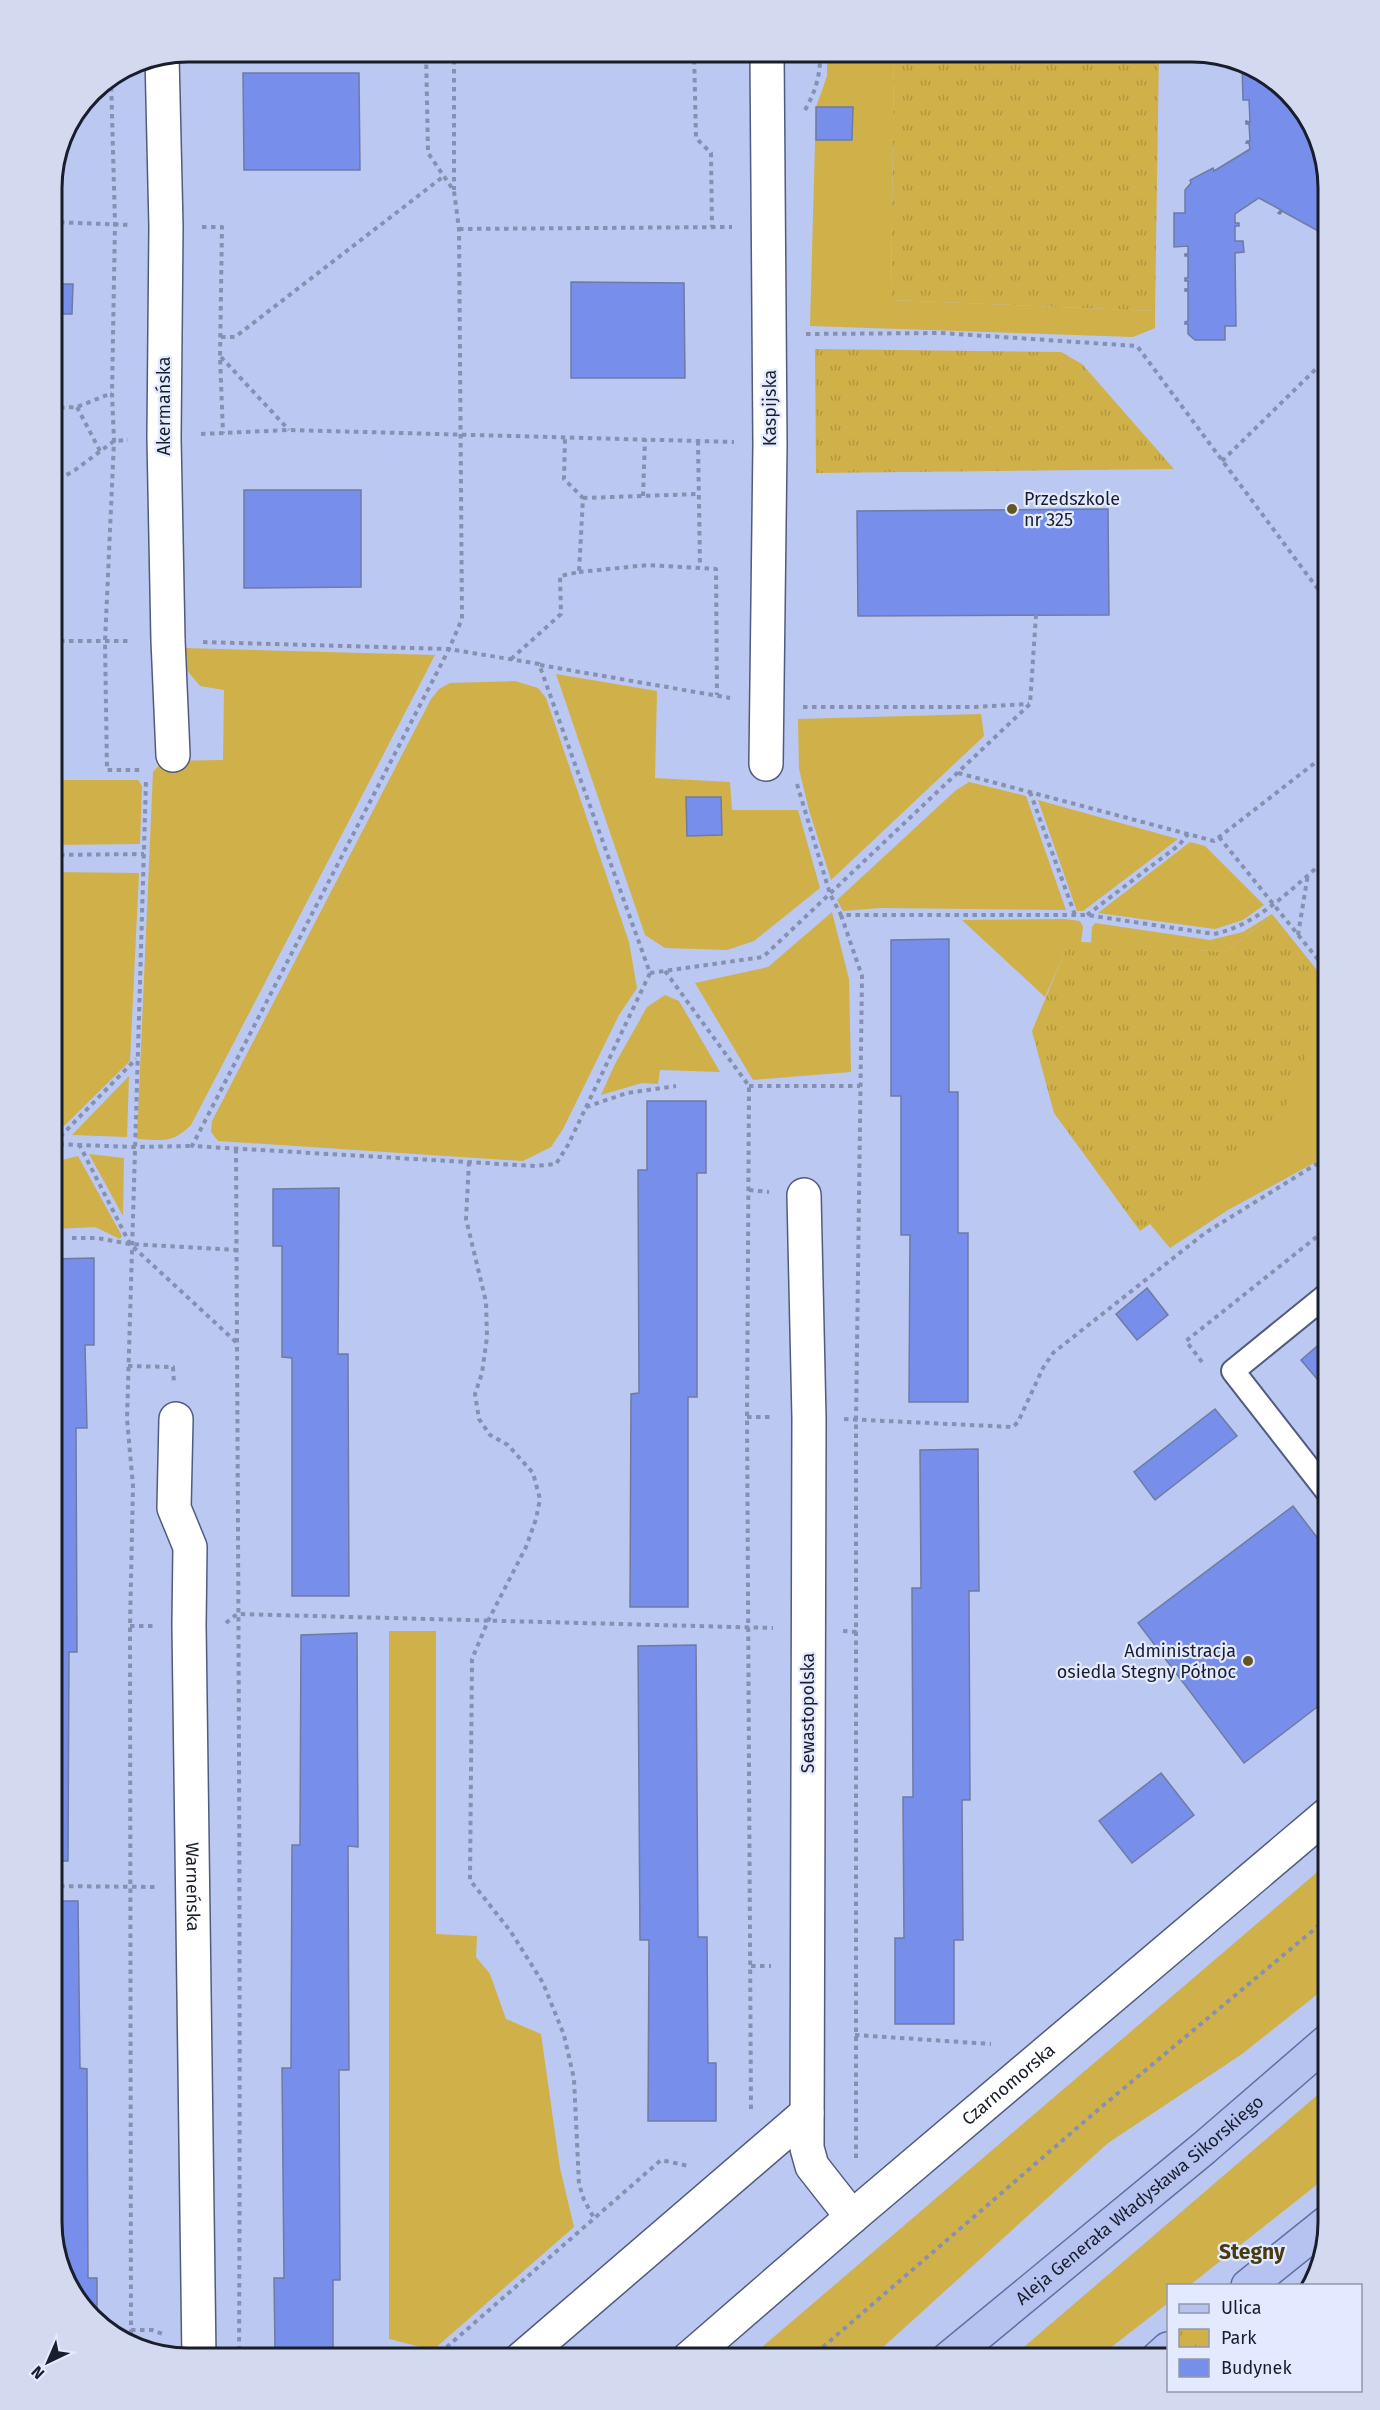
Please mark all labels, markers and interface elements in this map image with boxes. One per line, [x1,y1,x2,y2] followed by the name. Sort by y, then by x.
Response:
[153,356,175,456] street label: Akermańska
[759,370,781,446] street label: Kaspijska
[1024,488,1120,531] place label: Przedszkole nr 325
[1005,502,1019,516] marker: Przedszkole nr 325
[1057,1640,1236,1683] place label: Administracja osiedla Stegny Północ
[797,1653,819,1773] street label: Sewastopolska
[1241,1654,1255,1668] marker: Administracja osiedla Stegny Północ
[181,1842,204,1932] street label: Warneńska
[957,2039,1060,2130] street label: Czarnomorska
[1011,2090,1268,2310] street label: Aleja Generała Władysława Sikorskiego
[1219,2239,1285,2265] district label: Stegny
[1167,2284,1362,2392] legend
[1221,2297,1261,2319] text: Ulica
[1221,2327,1257,2349] text: Park
[18,2332,78,2392] north arrow
[1221,2357,1292,2379] text: Budynek
[28,2362,48,2383] text: N

